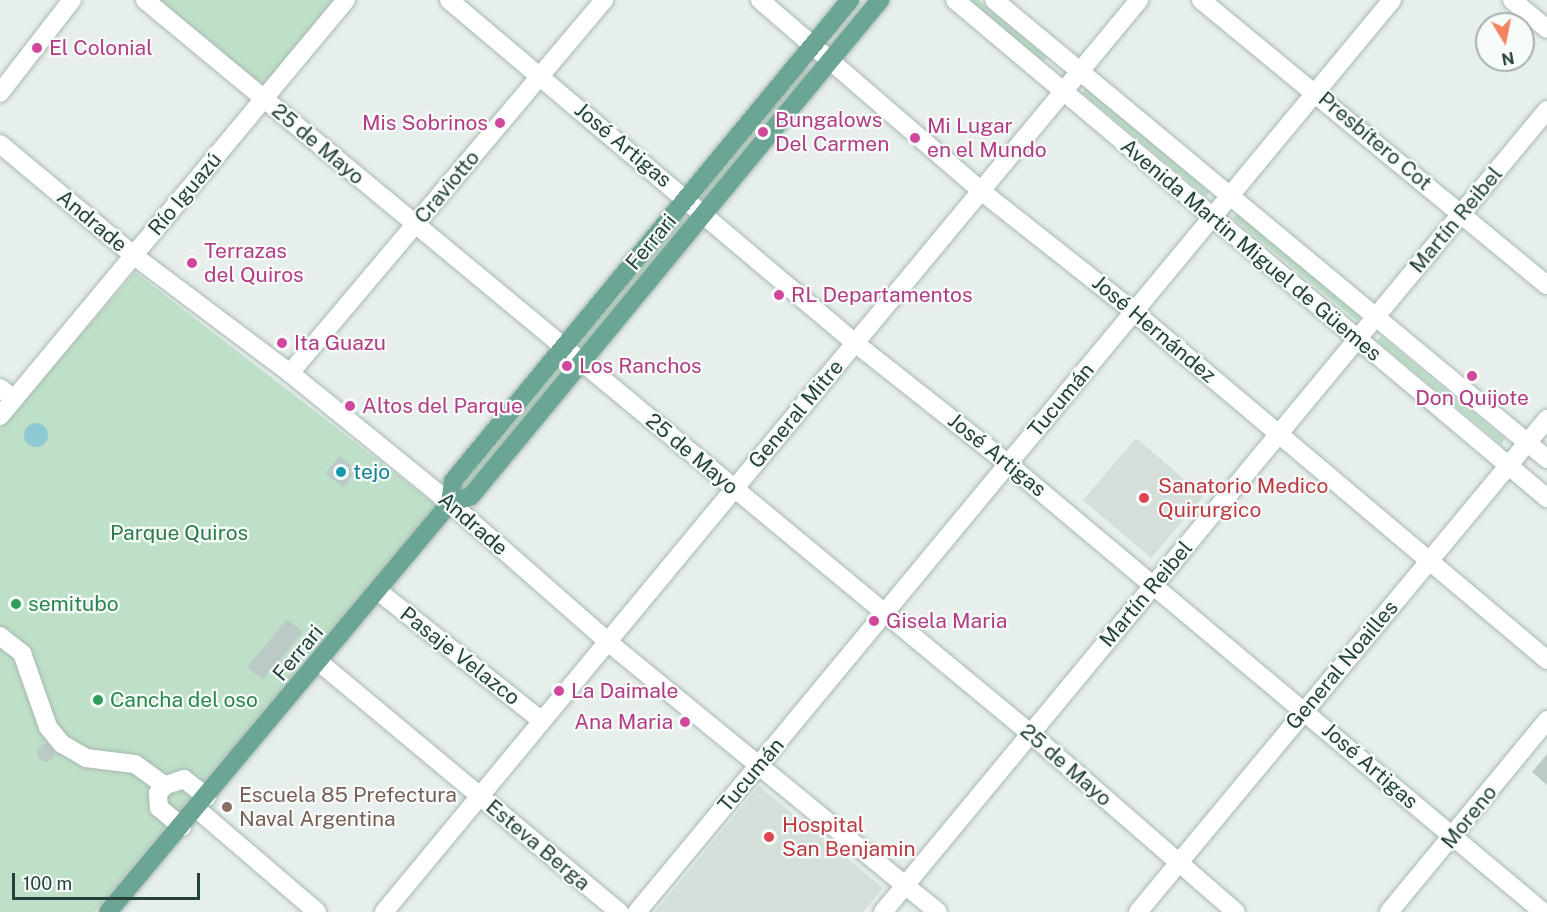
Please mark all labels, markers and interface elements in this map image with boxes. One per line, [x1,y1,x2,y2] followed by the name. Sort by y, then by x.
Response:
[1475,12,1535,72] north arrow
[49,35,153,61] place label: El Colonial
[30,41,44,55] marker: El Colonial
[1500,48,1516,69] text: N
[1313,86,1437,196] street label: Presbítero Cot
[569,97,677,193] street label: José Artigas
[267,98,369,190] street label: 25 de Mayo
[775,107,889,157] place label: Bungalows Del Carmen
[362,110,488,136] place label: Mis Sobrinos
[927,113,1047,163] place label: Mi Lugar en el Mundo
[493,116,507,130] marker: Mis Sobrinos
[756,125,770,139] marker: Bungalows Del Carmen
[908,131,922,145] marker: Mi Lugar en el Mundo
[1115,133,1387,367] street label: Avenida Martin Miguel de Güemes
[409,145,485,229] street label: Craviotto
[143,147,227,241] street label: Río Iguazú
[1404,162,1508,278] street label: Martín Reibel
[52,184,132,258] street label: Andrade
[620,209,682,275] street label: Ferrari
[204,238,304,288] place label: Terrazas del Quiros
[185,256,199,270] marker: Terrazas del Quiros
[1087,270,1221,388] street label: José Hernández
[791,282,973,308] place label: RL Departamentos
[772,288,786,302] marker: RL Departamentos
[294,330,386,356] place label: Ita Guazu
[275,336,289,350] marker: Ita Guazu
[579,353,702,379] place label: Los Ranchos
[743,355,849,473] street label: General Mitre
[1023,358,1099,442] street label: Tucumán
[560,359,574,373] marker: Los Ranchos
[1465,369,1479,383] marker: Don Quijote
[1415,385,1529,411] place label: Don Quijote
[362,393,523,419] place label: Altos del Parque
[343,399,357,413] marker: Altos del Parque
[641,408,743,500] street label: 25 de Mayo
[943,408,1051,502] street label: José Artigas
[353,459,390,485] place label: tejo
[334,465,348,479] marker: tejo
[1158,473,1328,523] place label: Sanatorio Medico Quirurgico
[433,487,513,561] street label: Andrade
[1135,489,1153,507] marker: Sanatorio Medico Quirurgico
[110,520,248,546] park label: Parque Quiros
[1094,536,1198,652] street label: Martín Reibel
[28,591,119,617] place label: semitubo
[1281,595,1403,735] street label: General Noailles
[9,597,23,611] marker: semitubo
[395,601,525,711] street label: Pasaje Velazco
[886,608,1007,634] place label: Gisela Maria
[867,614,881,628] marker: Gisela Maria
[267,620,329,686] street label: Ferrari
[571,678,678,704] place label: La Daimale
[552,684,566,698] marker: La Daimale
[110,687,258,713] place label: Cancha del oso
[91,693,105,707] marker: Cancha del oso
[574,709,673,735] place label: Ana Maria
[678,715,692,729] marker: Ana Maria
[1015,718,1117,812] street label: 25 de Mayo
[1317,718,1423,814] street label: José Artigas
[713,733,789,817] street label: Tucumán
[1436,780,1502,854] street label: Moreno
[239,782,457,832] place label: Escuela 85 Prefectura Naval Argentina
[481,794,595,896] street label: Esteva Berga
[220,800,234,814] marker: Escuela 85 Prefectura Naval Argentina
[782,812,916,862] place label: Hospital San Benjamin
[760,828,778,846] marker: Hospital San Benjamin
[15,861,202,899] scale bar
[23,873,72,894] text: 100 m

